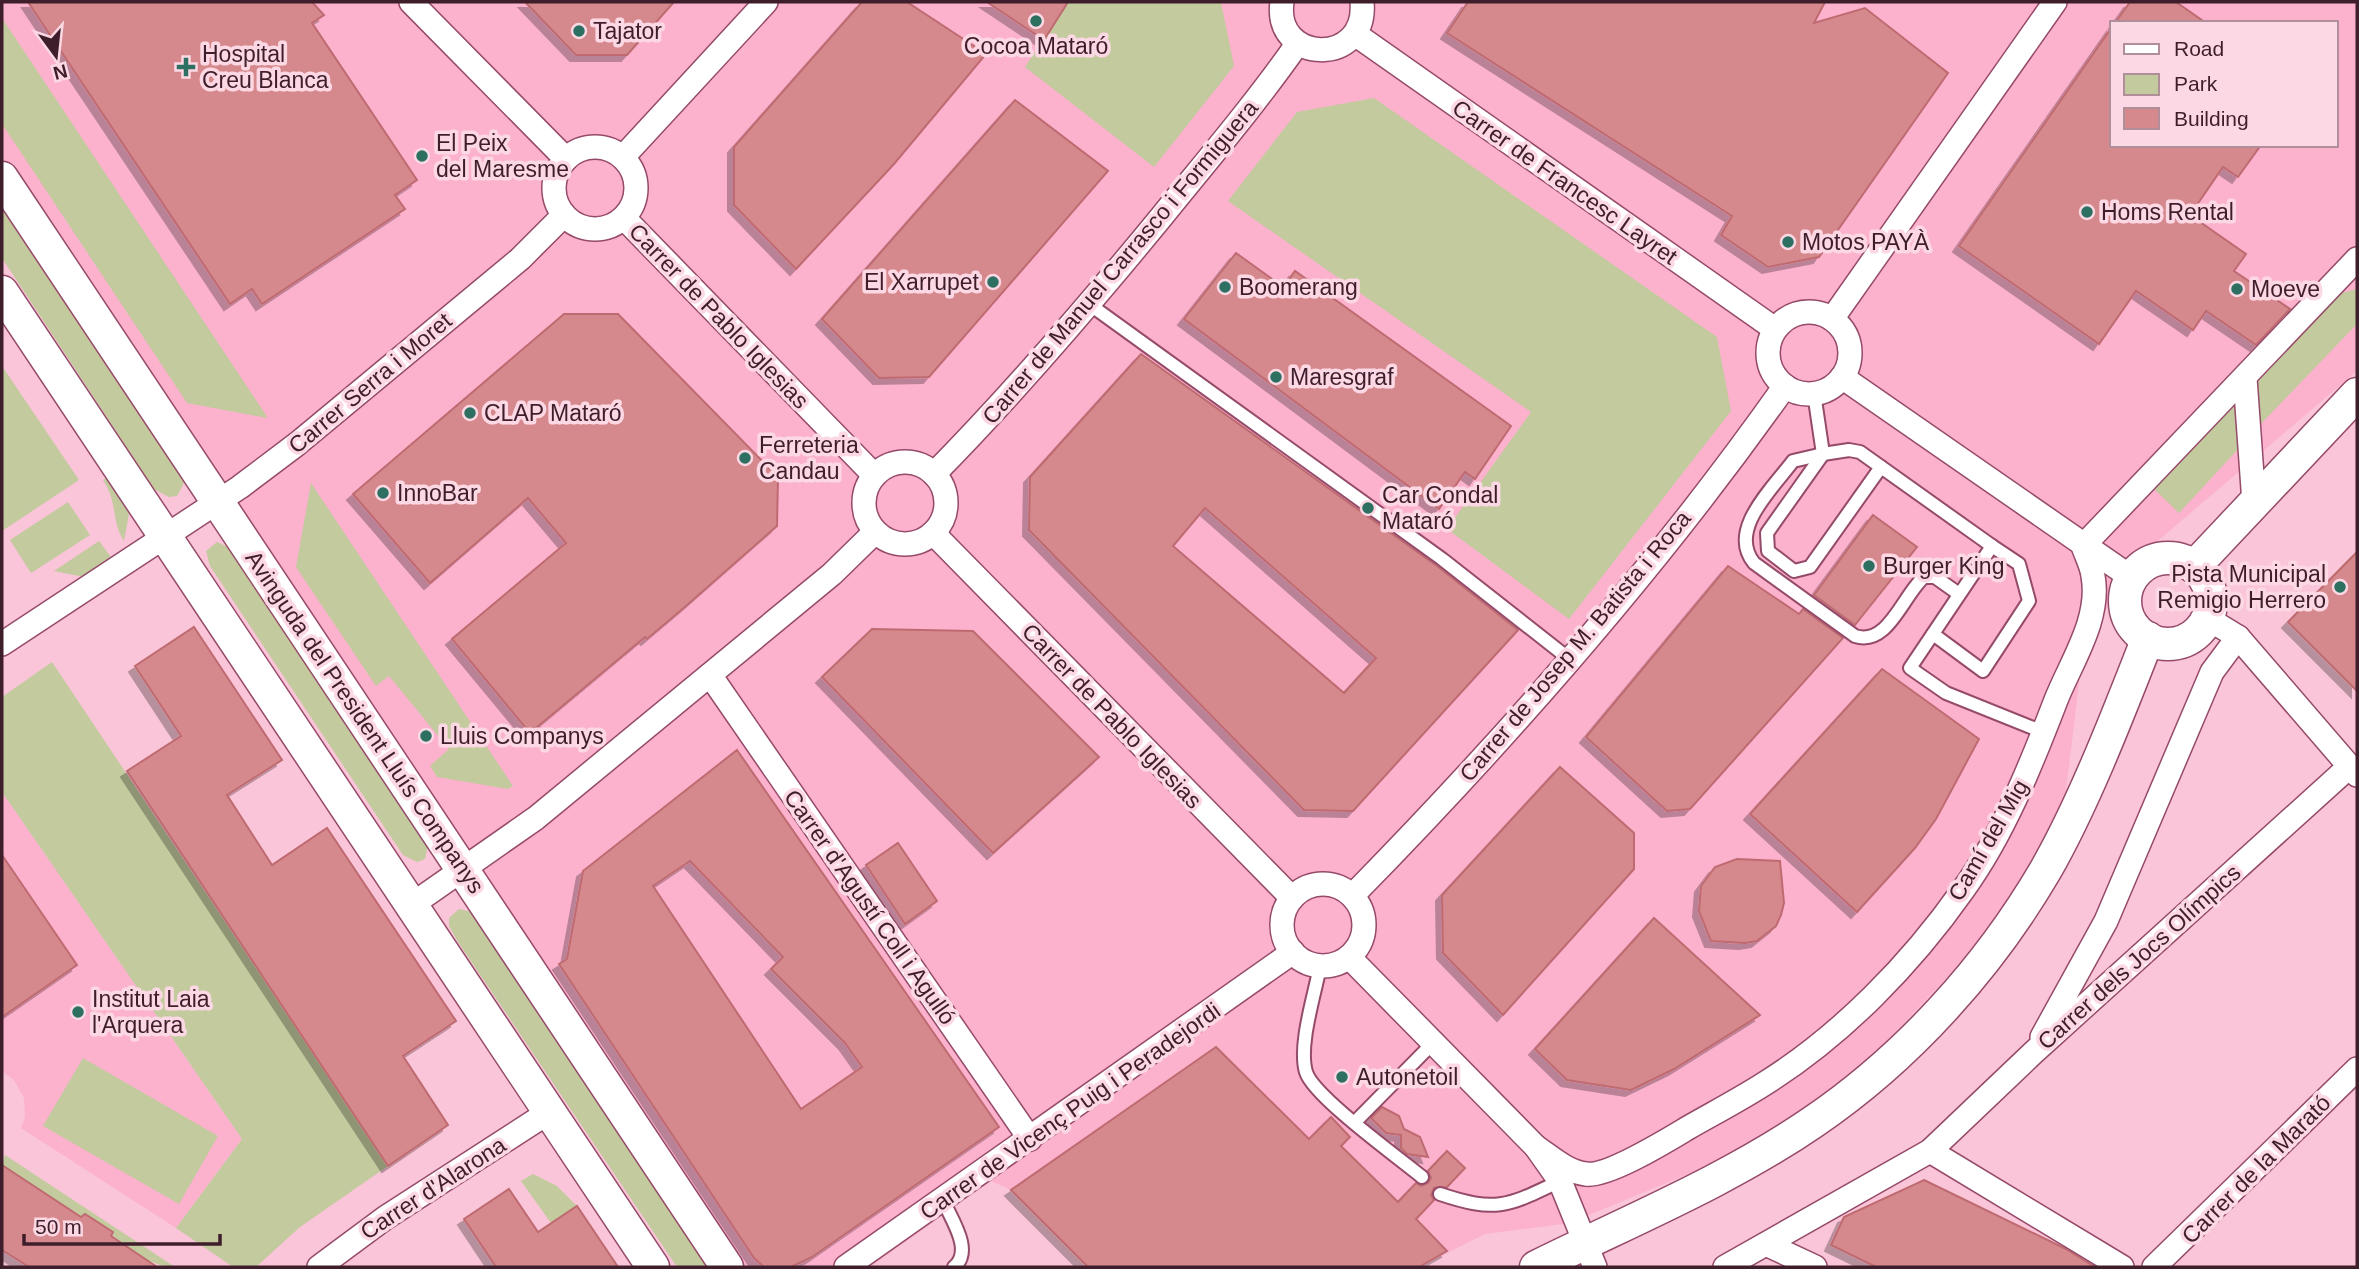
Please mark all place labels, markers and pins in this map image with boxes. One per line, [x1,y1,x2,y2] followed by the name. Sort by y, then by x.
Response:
[1028,13,1044,29] marker: Cocoa Mataró
[593,18,662,44] place label: Tajator
[571,23,587,39] marker: Tajator
[964,33,1108,59] place label: Cocoa Mataró
[202,41,329,93] place label: Hospital Creu Blanca
[176,57,196,77] marker: Hospital Creu Blanca
[436,130,569,182] place label: El Peix del Maresme
[414,148,430,164] marker: El Peix del Maresme
[2101,199,2234,225] place label: Homs Rental
[2079,204,2095,220] marker: Homs Rental
[1802,229,1930,255] place label: Motos PAYÀ
[1780,234,1796,250] marker: Motos PAYÀ
[864,269,980,295] place label: El Xarrupet
[985,274,1001,290] marker: El Xarrupet
[1239,274,1358,300] place label: Boomerang
[2251,276,2320,302] place label: Moeve
[1217,279,1233,295] marker: Boomerang
[2229,281,2245,297] marker: Moeve
[1290,364,1394,390] place label: Maresgraf
[1268,369,1284,385] marker: Maresgraf
[484,400,622,426] place label: CLAP Mataró
[462,405,478,421] marker: CLAP Mataró
[759,432,859,484] place label: Ferreteria Candau
[737,450,753,466] marker: Ferreteria Candau
[397,480,478,506] place label: InnoBar
[1382,482,1498,534] place label: Car Condal Mataró
[375,485,391,501] marker: InnoBar
[1360,500,1376,516] marker: Car Condal Mataró
[1883,553,2004,579] place label: Burger King
[1861,558,1877,574] marker: Burger King
[2157,561,2326,613] place label: Pista Municipal Remigio Herrero
[2332,579,2348,595] marker: Pista Municipal Remigio Herrero
[440,723,604,749] place label: Lluis Companys
[418,728,434,744] marker: Lluis Companys
[92,986,210,1038] place label: Institut Laia l'Arquera
[70,1004,86,1020] marker: Institut Laia l'Arquera
[1356,1064,1458,1090] place label: Autonetoil
[1334,1069,1350,1085] marker: Autonetoil

